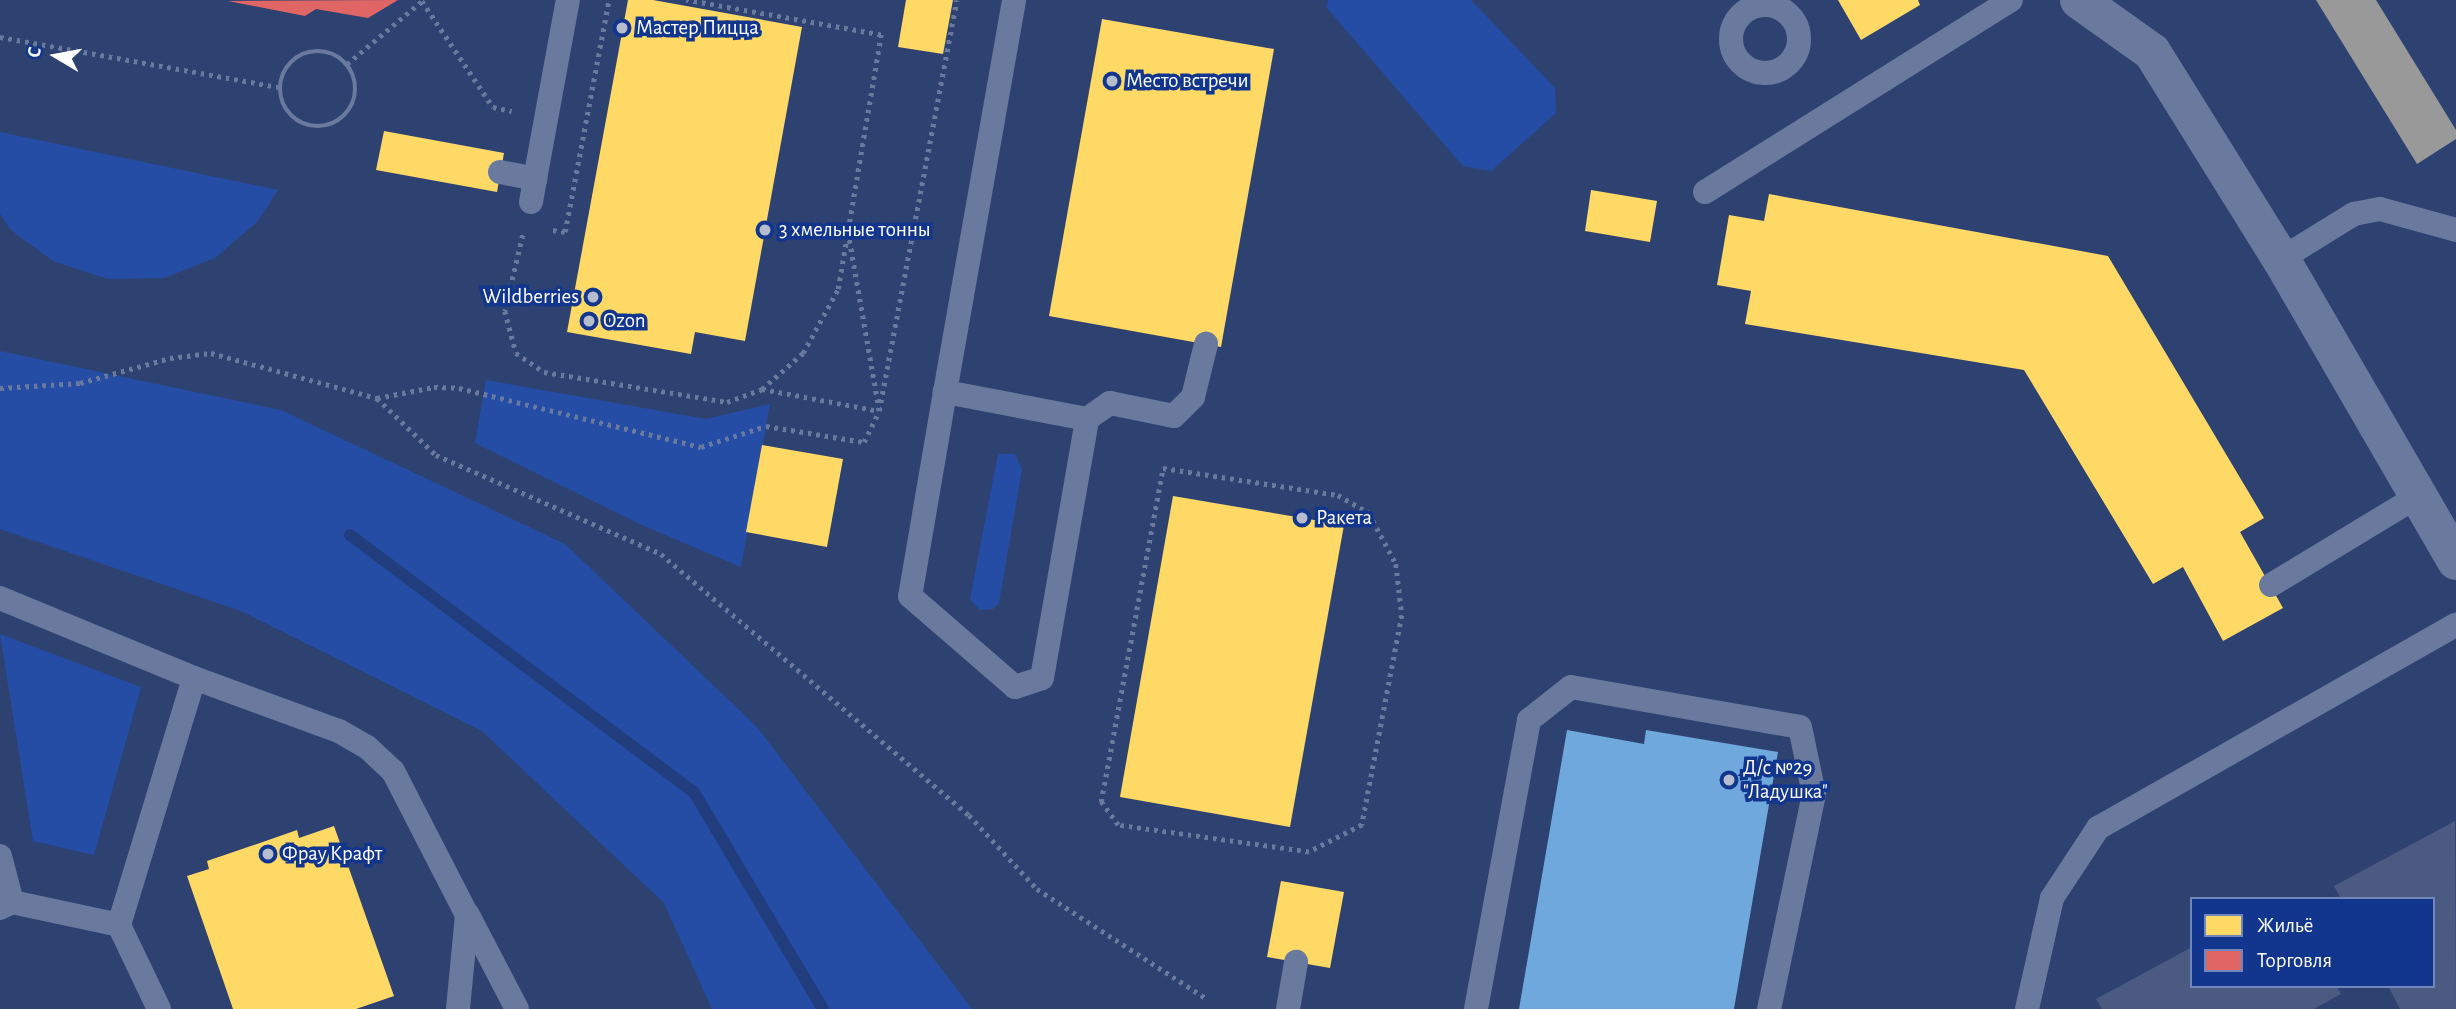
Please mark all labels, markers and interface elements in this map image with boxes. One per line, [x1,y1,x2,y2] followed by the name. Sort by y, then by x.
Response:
[636,15,759,41] place label: Мастер Пицца
[614,20,630,36] marker: Мастер Пицца
[21,21,91,91] north arrow
[25,45,45,59] text: С
[1126,68,1249,94] place label: Место встречи
[1104,73,1120,89] marker: Место встречи
[779,217,931,243] place label: 3 хмельные тонны
[757,222,773,238] marker: 3 хмельные тонны
[483,284,579,310] place label: Wildberries
[585,289,601,305] marker: Wildberries
[603,308,646,334] place label: Ozon
[581,313,597,329] marker: Ozon
[1316,505,1372,531] place label: Ракета
[1294,510,1310,526] marker: Ракета
[1743,755,1828,805] place label: Д/с №29 "Ладушка"
[1721,772,1737,788] marker: Д/с №29 "Ладушка"
[282,841,382,867] place label: Фрау Крафт
[260,846,276,862] marker: Фрау Крафт
[2190,897,2435,988] legend
[2257,915,2313,936] text: Жильё
[2257,950,2332,971] text: Торговля

